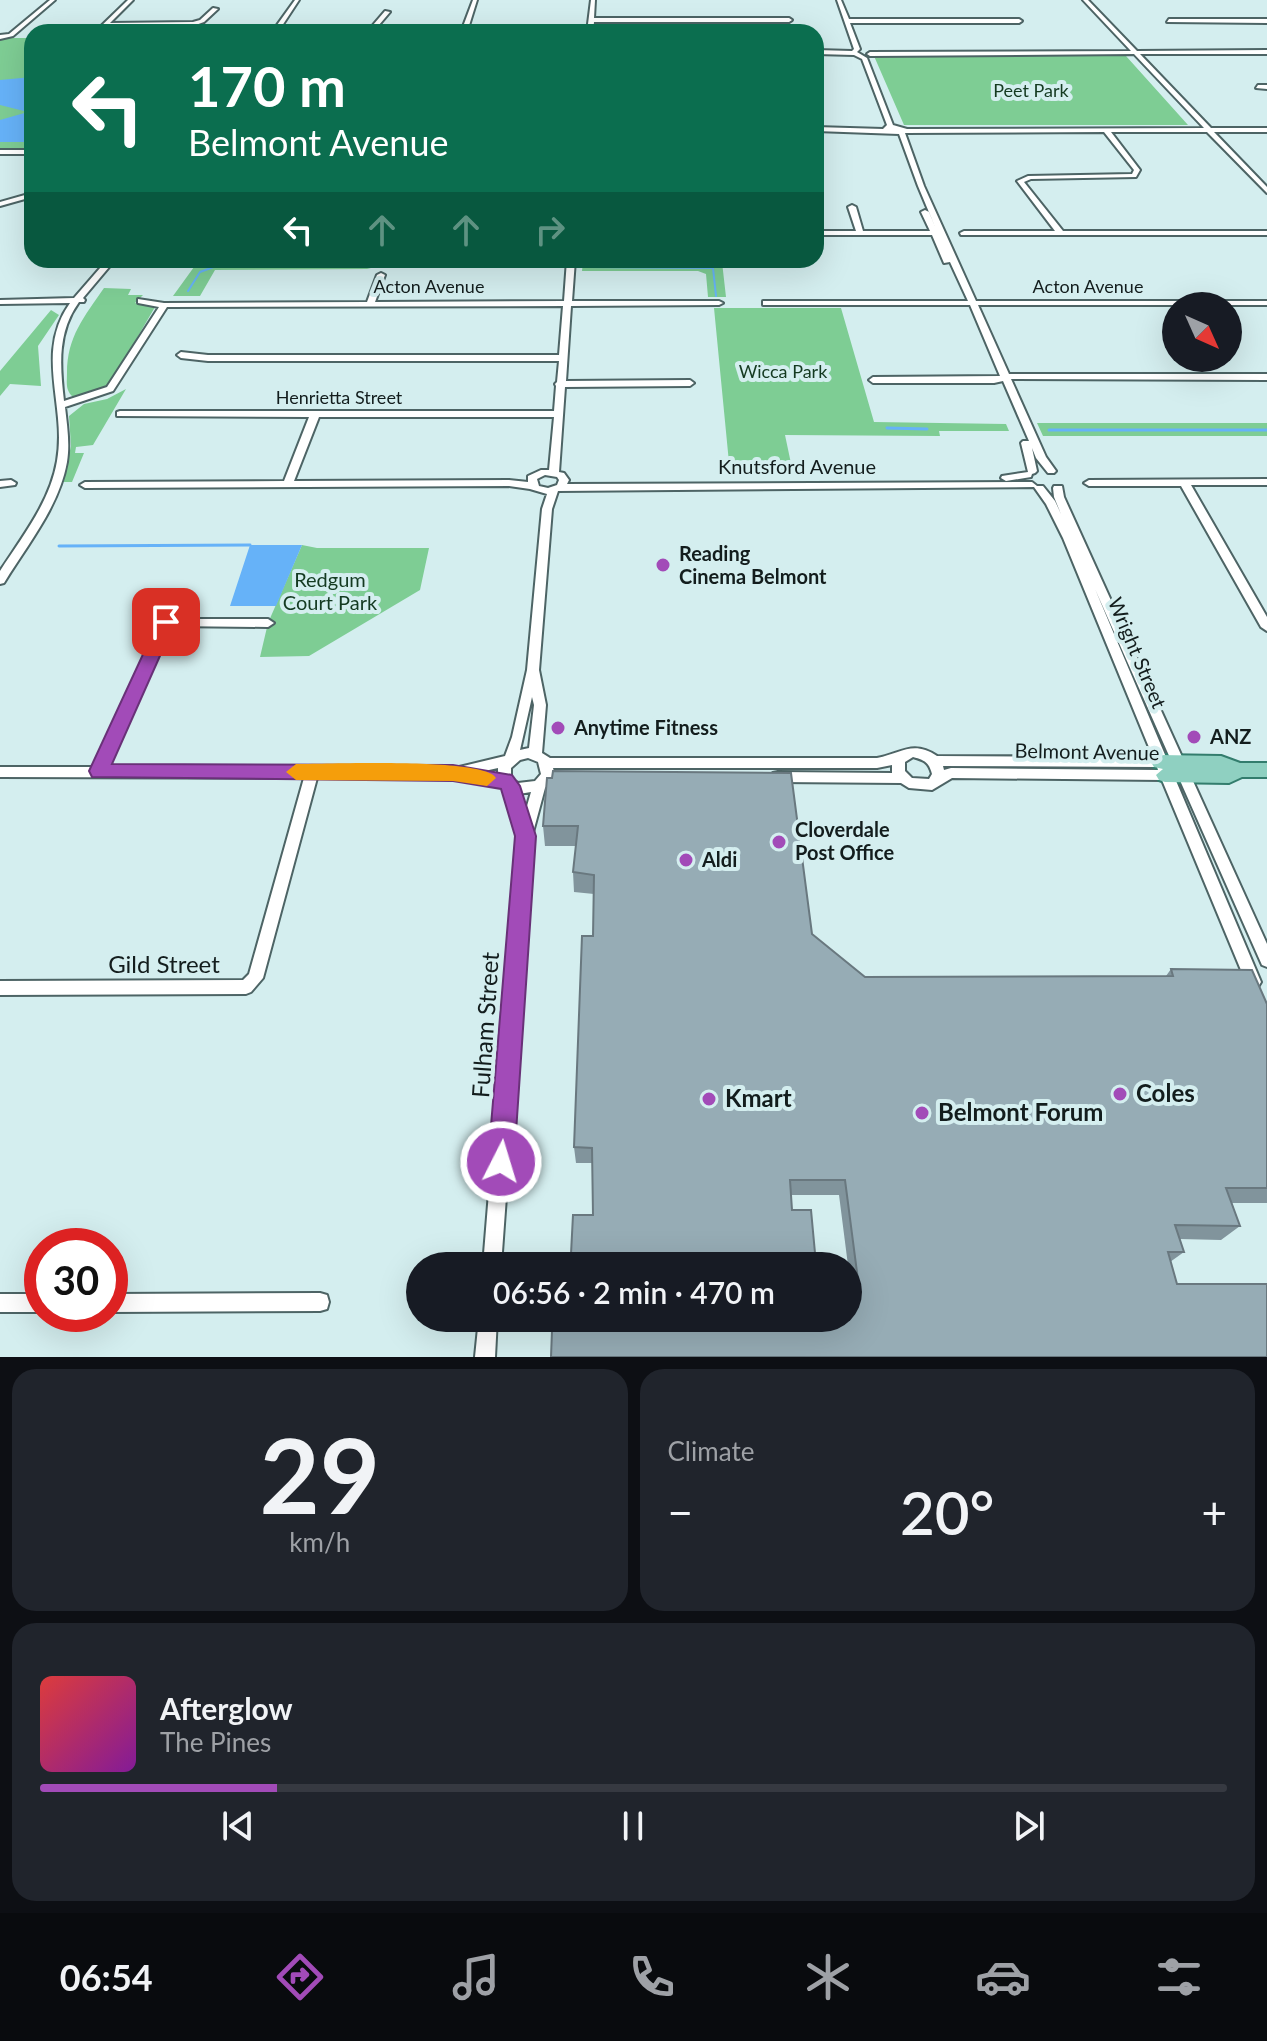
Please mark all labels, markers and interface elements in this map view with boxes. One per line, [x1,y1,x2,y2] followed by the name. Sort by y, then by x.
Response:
[188,52,346,119] text: 170 m
[56,56,160,160] icon: left
[993,79,1070,101] park label: Peet Park
[188,120,448,164] text: Belmont Avenue
[276,208,320,252] icon: left
[360,208,404,252] icon: ahead
[444,208,488,252] icon: ahead
[528,208,572,252] icon: right
[374,275,484,297] street label: Acton Avenue
[1033,275,1143,297] street label: Acton Avenue
[1162,292,1242,372] north arrow
[1162,292,1242,372] map controls
[739,360,828,382] park label: Wicca Park
[276,386,403,408] street label: Henrietta Street
[718,454,876,478] street label: Knutsford Avenue
[679,541,827,588] place label: Reading Cinema Belmont
[654,556,672,574] marker: Reading Cinema Belmont
[283,567,378,614] park label: Redgum Court Park
[132,588,200,656] pin
[1104,593,1172,712] street label: Wright Street
[144,600,188,644] icon: arrive
[573,715,718,739] place label: Anytime Fitness
[549,719,567,737] marker: Anytime Fitness
[1209,724,1251,748] place label: ANZ
[1185,728,1203,746] marker: ANZ
[1014,738,1160,764] street label: Belmont Avenue
[795,817,894,864] place label: Cloverdale Post Office
[770,833,788,851] marker: Cloverdale Post Office
[701,847,737,871] place label: Aldi
[677,851,695,869] marker: Aldi
[108,949,220,978] street label: Gild Street
[465,951,504,1099] street label: Fulham Street
[1136,1078,1195,1107] place label: Coles
[725,1083,792,1112] place label: Kmart
[1111,1085,1129,1103] marker: Coles
[700,1090,718,1108] marker: Kmart
[938,1097,1103,1126] place label: Belmont Forum
[913,1104,931,1122] marker: Belmont Forum
[459,1120,543,1204] position arrow
[24,1228,128,1332] speed limit sign: 30
[493,1274,775,1310] text: 06:56 · 2 min · 470 m
[259,1411,380,1536] text: 29
[668,1435,754,1467] text: Climate
[900,1476,995,1548] text: 20°
[668,1486,693,1538] text: −
[1201,1486,1227,1538] text: +
[289,1526,350,1558] text: km/h
[160,1690,293,1726] text: Afterglow
[160,1726,271,1758] text: The Pines
[216,1804,260,1848] icon: previous
[611,1804,655,1848] icon: pause
[1007,1804,1051,1848] icon: next
[272,1949,328,2005] icon: directions
[448,1949,504,2005] icon: music
[624,1949,680,2005] icon: phone
[800,1949,856,2005] icon: climate
[975,1949,1031,2005] icon: car
[1151,1949,1207,2005] icon: filters
[60,1955,153,1999] text: 06:54

